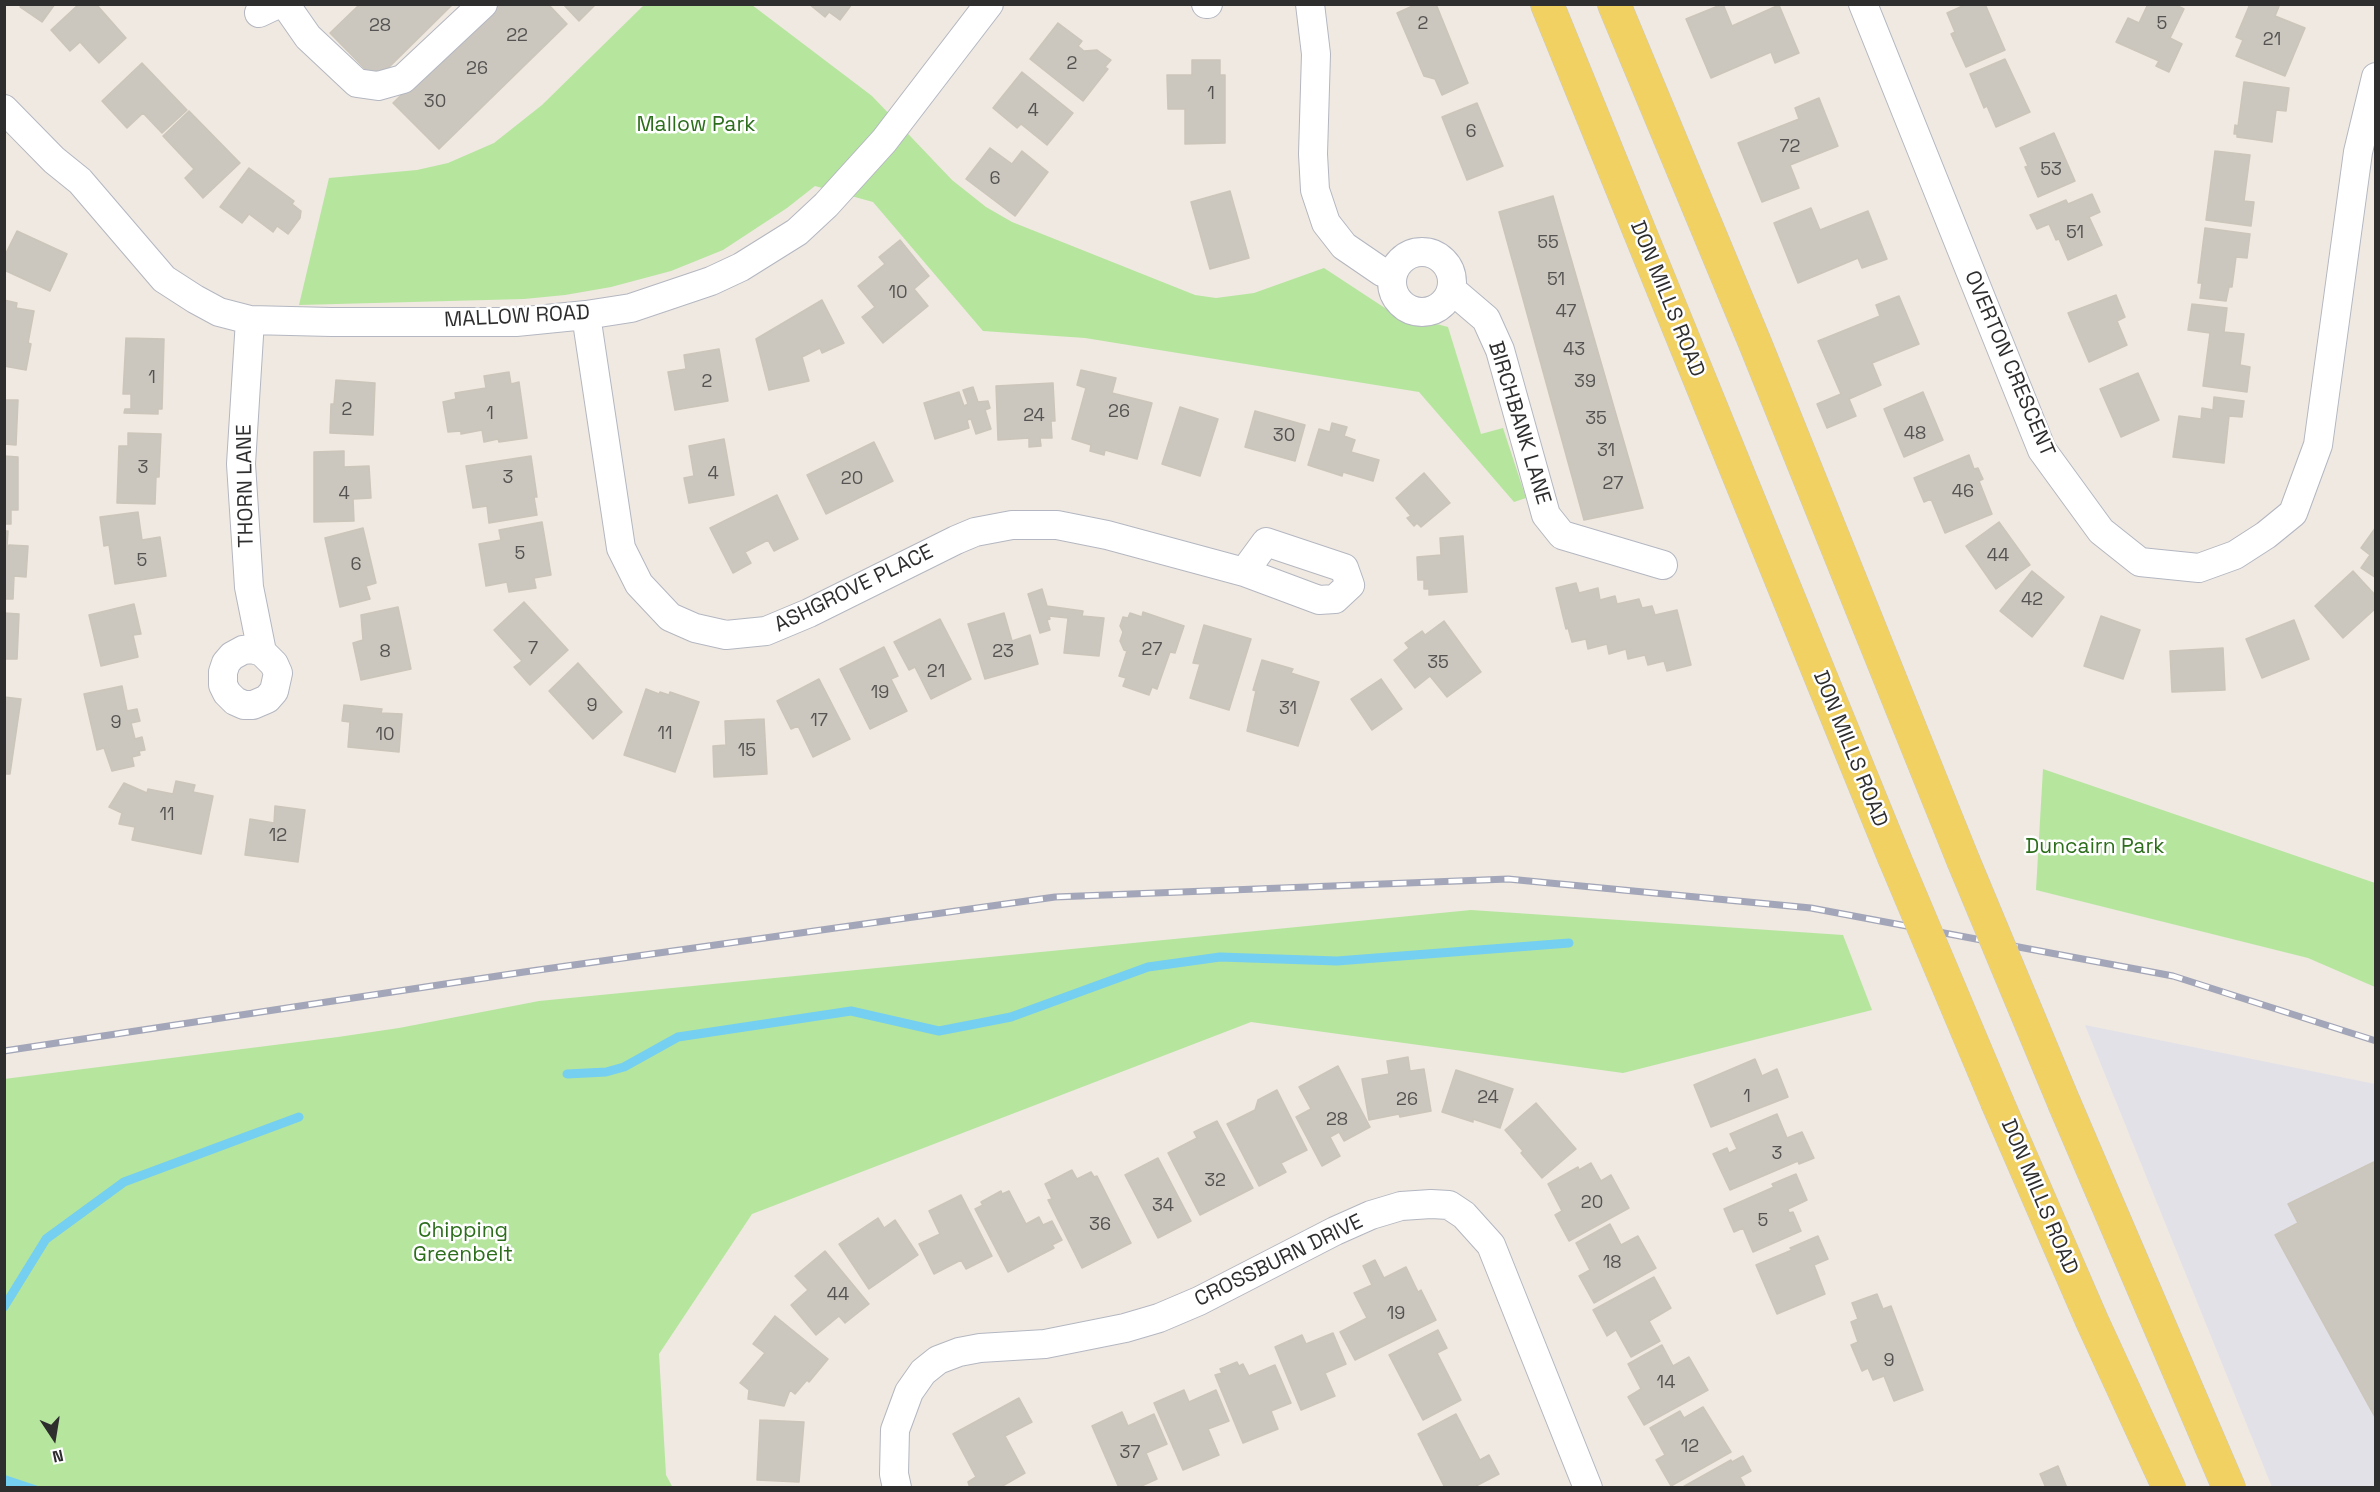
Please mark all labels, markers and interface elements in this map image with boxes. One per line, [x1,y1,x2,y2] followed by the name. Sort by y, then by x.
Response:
[1418,13,1428,35] house number: 2
[2157,13,2167,35] house number: 5
[369,15,391,37] house number: 28
[506,25,528,47] house number: 22
[2263,29,2281,51] house number: 21
[1067,53,1077,75] house number: 2
[466,58,488,80] house number: 26
[1207,83,1215,105] house number: 1
[424,91,446,113] house number: 30
[1027,100,1039,122] house number: 4
[636,112,756,138] park label: Mallow Park
[1465,121,1477,143] house number: 6
[1780,136,1800,158] house number: 72
[2040,159,2062,181] house number: 53
[989,168,1001,190] house number: 6
[1624,217,1710,381] street label: DON MILLS ROAD
[2066,222,2084,244] house number: 51
[1537,232,1559,254] house number: 55
[1958,267,2060,461] street label: OVERTON CRESCENT
[1547,269,1565,291] house number: 51
[888,282,908,304] house number: 10
[444,301,590,333] street label: MALLOW ROAD
[1556,301,1576,323] house number: 47
[1482,338,1556,508] street label: BIRCHBANK LANE
[1563,339,1585,361] house number: 43
[148,367,156,389] house number: 1
[702,371,712,393] house number: 2
[1574,371,1596,393] house number: 39
[342,399,352,421] house number: 2
[1108,401,1130,423] house number: 26
[486,403,494,425] house number: 1
[1023,405,1045,427] house number: 24
[1585,408,1607,430] house number: 35
[1904,423,1926,445] house number: 48
[232,424,260,548] street label: THORN LANE
[1273,425,1295,447] house number: 30
[1597,440,1615,462] house number: 31
[138,457,148,479] house number: 3
[707,463,719,485] house number: 4
[503,467,513,489] house number: 3
[841,468,863,490] house number: 20
[1603,473,1623,495] house number: 27
[1952,481,1974,503] house number: 46
[338,483,350,505] house number: 4
[771,540,937,638] street label: ASHGROVE PLACE
[515,543,525,565] house number: 5
[1987,545,2009,567] house number: 44
[137,550,147,572] house number: 5
[350,554,362,576] house number: 6
[2021,589,2043,611] house number: 42
[528,638,538,660] house number: 7
[1142,639,1162,661] house number: 27
[379,641,391,663] house number: 8
[992,641,1014,663] house number: 23
[1427,652,1449,674] house number: 35
[927,661,945,683] house number: 21
[1807,667,1893,831] street label: DON MILLS ROAD
[871,682,889,704] house number: 19
[586,695,598,717] house number: 9
[1279,698,1297,720] house number: 31
[810,710,828,732] house number: 17
[110,712,122,734] house number: 9
[657,723,673,745] house number: 11
[375,724,395,746] house number: 10
[738,740,756,762] house number: 15
[159,804,175,826] house number: 11
[269,825,287,847] house number: 12
[2025,834,2165,860] park label: Duncairn Park
[1743,1086,1751,1108] house number: 1
[1477,1087,1499,1109] house number: 24
[1396,1089,1418,1111] house number: 26
[1326,1109,1348,1131] house number: 28
[1995,1116,2083,1278] street label: DON MILLS ROAD
[1772,1143,1782,1165] house number: 3
[1204,1170,1226,1192] house number: 32
[1581,1192,1603,1214] house number: 20
[1152,1195,1174,1217] house number: 34
[1191,1209,1367,1313] street label: CROSSBURN DRIVE
[1758,1210,1768,1232] house number: 5
[1089,1214,1111,1236] house number: 36
[413,1218,513,1268] park label: Chipping Greenbelt
[1603,1252,1621,1274] house number: 18
[827,1284,849,1306] house number: 44
[1387,1303,1405,1325] house number: 19
[1883,1350,1895,1372] house number: 9
[1657,1372,1675,1394] house number: 14
[24,1408,84,1468] north arrow
[1681,1436,1699,1458] house number: 12
[1119,1442,1141,1464] house number: 37
[50,1445,65,1467] text: N

